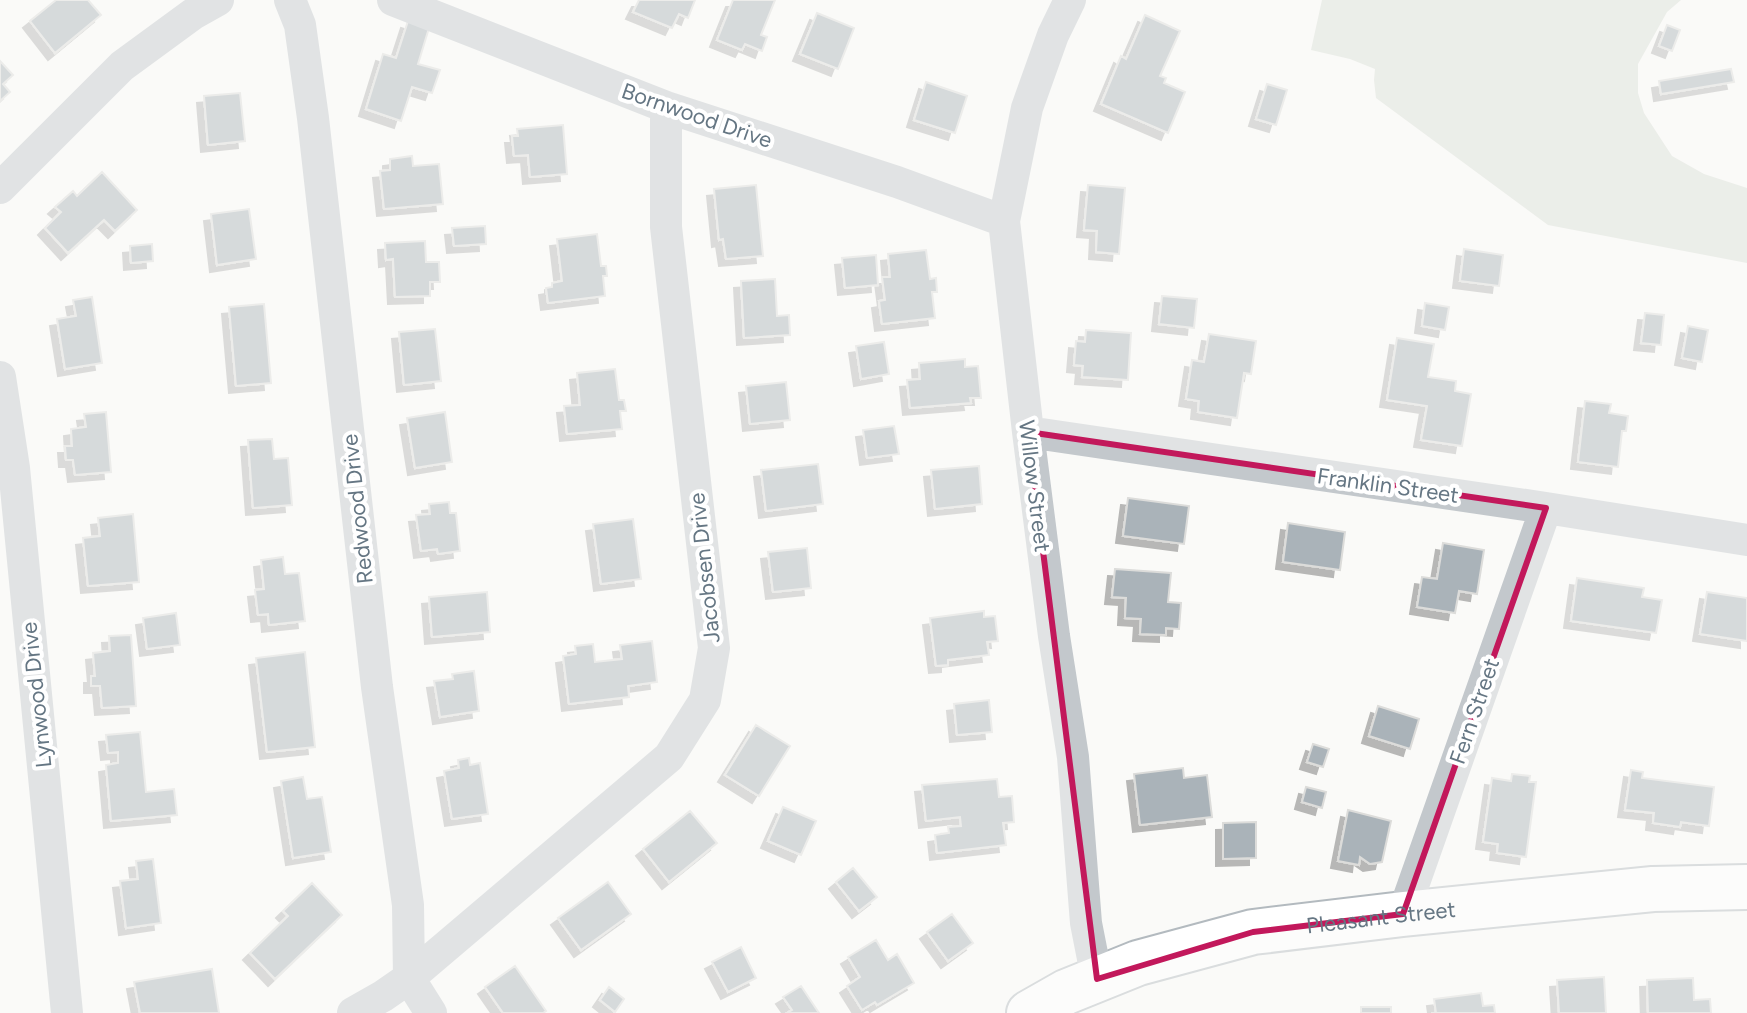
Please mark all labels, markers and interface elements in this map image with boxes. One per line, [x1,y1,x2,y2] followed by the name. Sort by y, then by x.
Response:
[618,77,776,154] street label: Bornwood Drive
[1013,419,1056,554] street label: Willow Street
[336,433,379,585] street label: Redwood Drive
[1315,462,1460,509] street label: Franklin Street
[683,491,726,644] street label: Jacobsen Drive
[15,621,58,769] street label: Lynwood Drive
[1444,654,1505,768] street label: Fern Street
[1305,896,1457,940] street label: Pleasant Street

